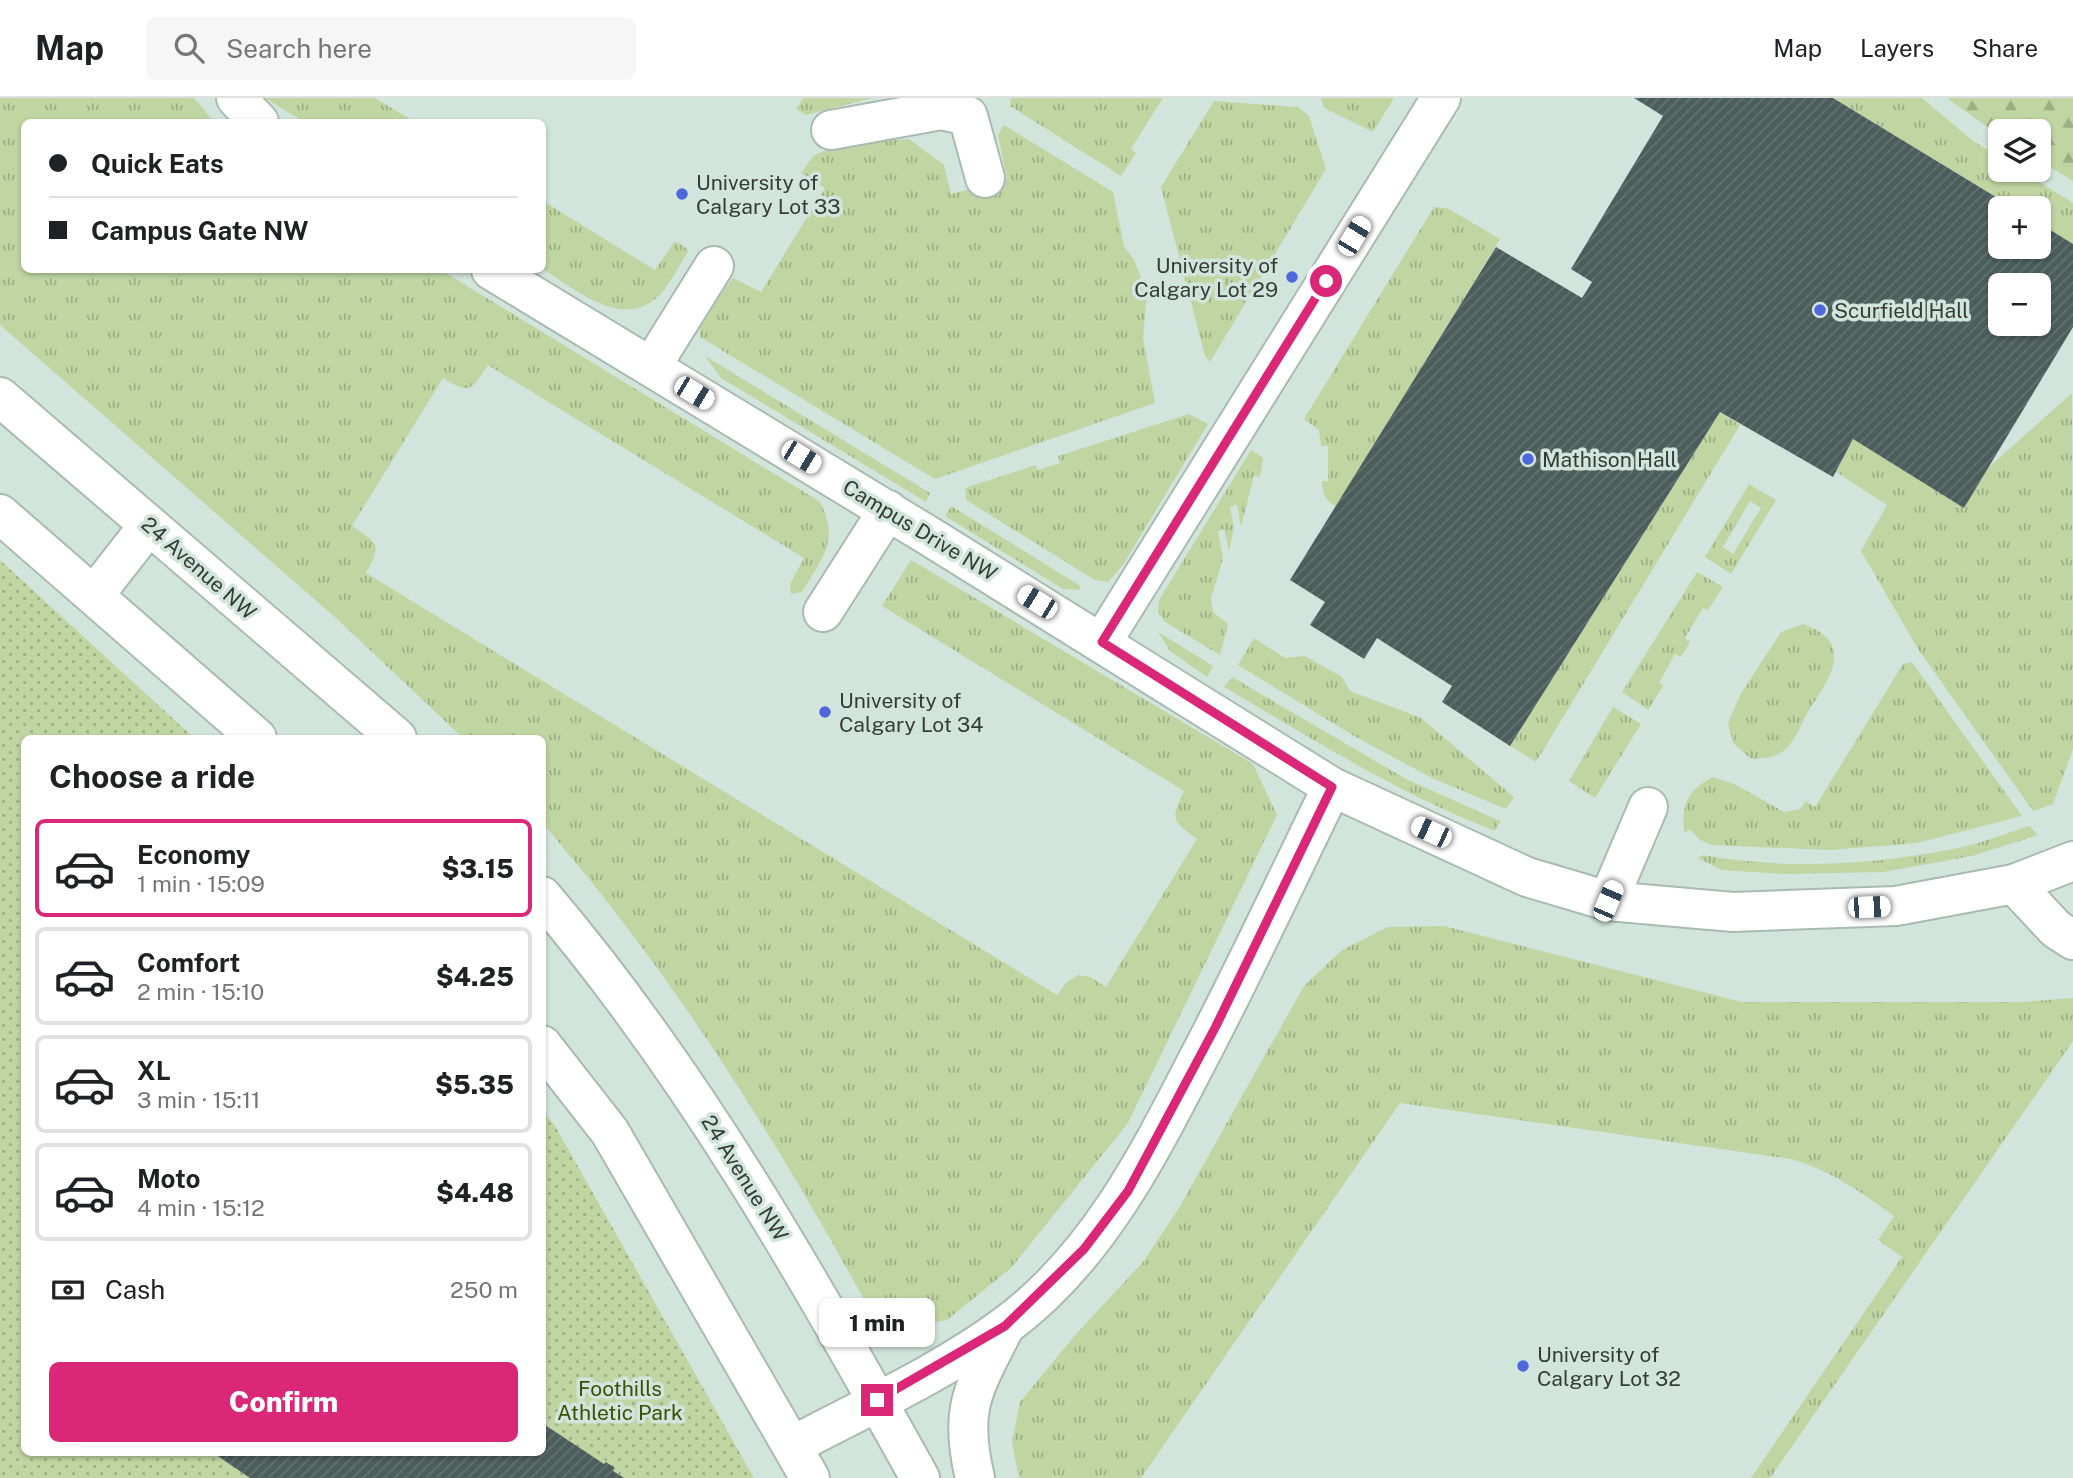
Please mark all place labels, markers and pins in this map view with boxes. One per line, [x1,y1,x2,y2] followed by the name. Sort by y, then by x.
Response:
[696,170,840,219] place label: University of Calgary Lot 33
[674,186,690,202] marker: University of Calgary Lot 33
[1134,253,1278,302] place label: University of Calgary Lot 29
[1284,269,1300,285] marker: University of Calgary Lot 29
[1834,298,1969,323] place label: Scurfield Hall
[1812,302,1828,318] marker: Scurfield Hall
[1542,447,1677,472] place label: Mathison Hall
[1520,451,1536,467] marker: Mathison Hall
[839,688,983,737] place label: University of Calgary Lot 34
[817,704,833,720] marker: University of Calgary Lot 34
[1537,1342,1681,1391] place label: University of Calgary Lot 32
[1515,1358,1531,1374] marker: University of Calgary Lot 32

